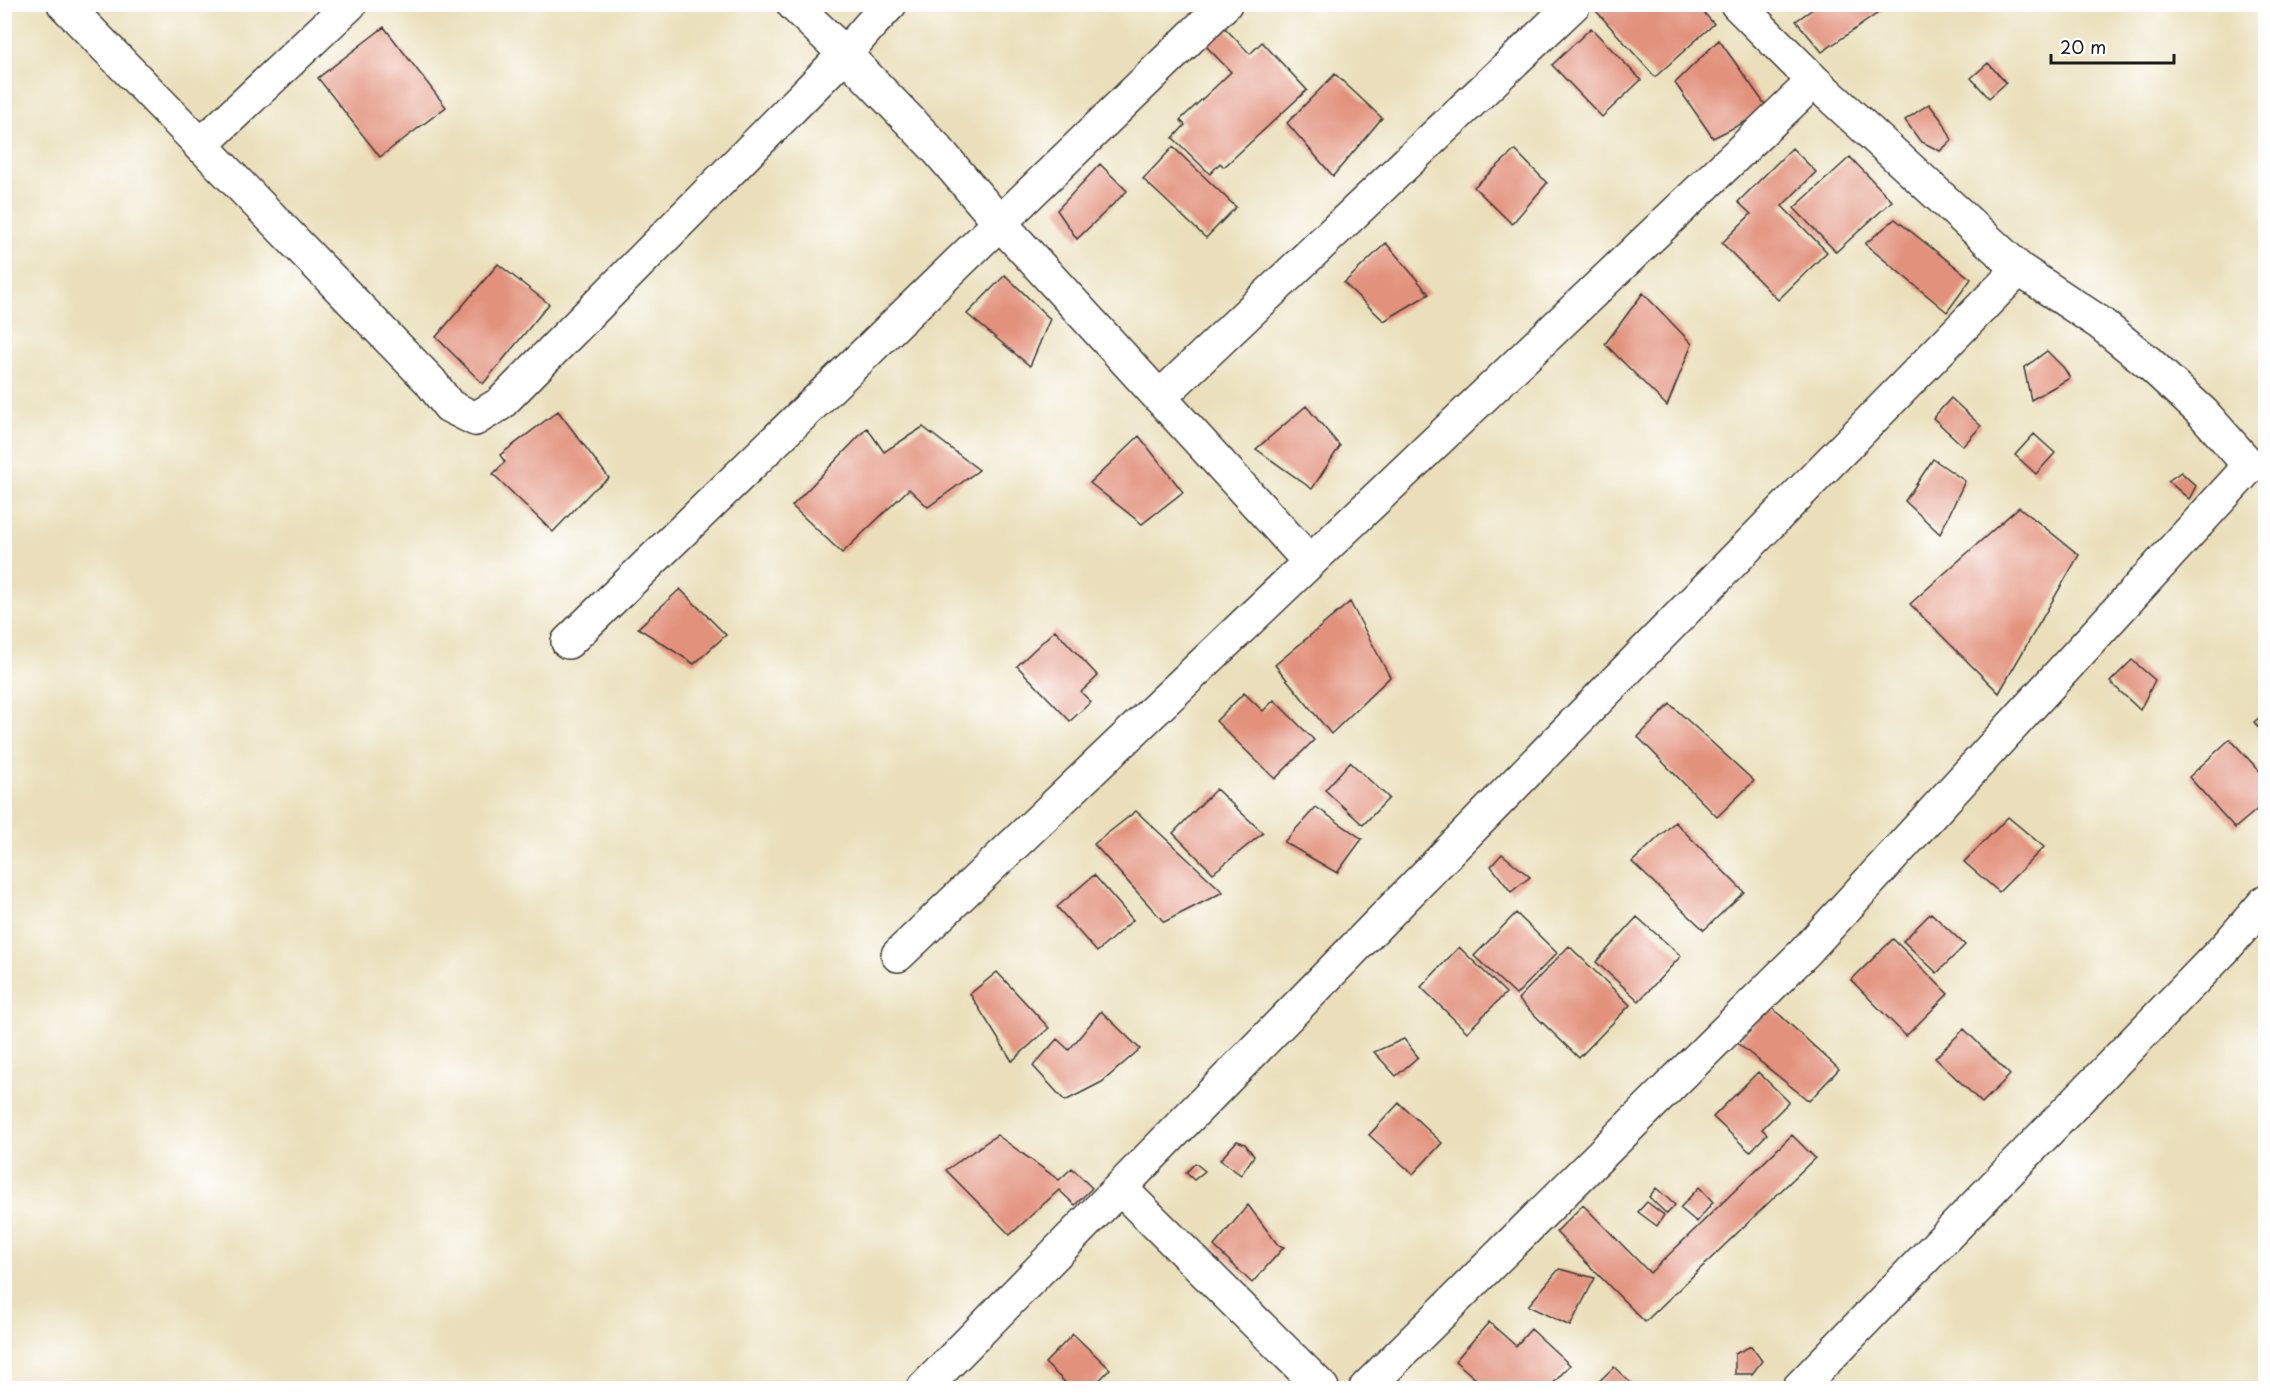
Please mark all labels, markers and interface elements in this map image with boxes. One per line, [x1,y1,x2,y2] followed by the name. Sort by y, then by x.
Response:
[2051,27,2174,65] scale bar
[2060,33,2106,60] text: 20 m

